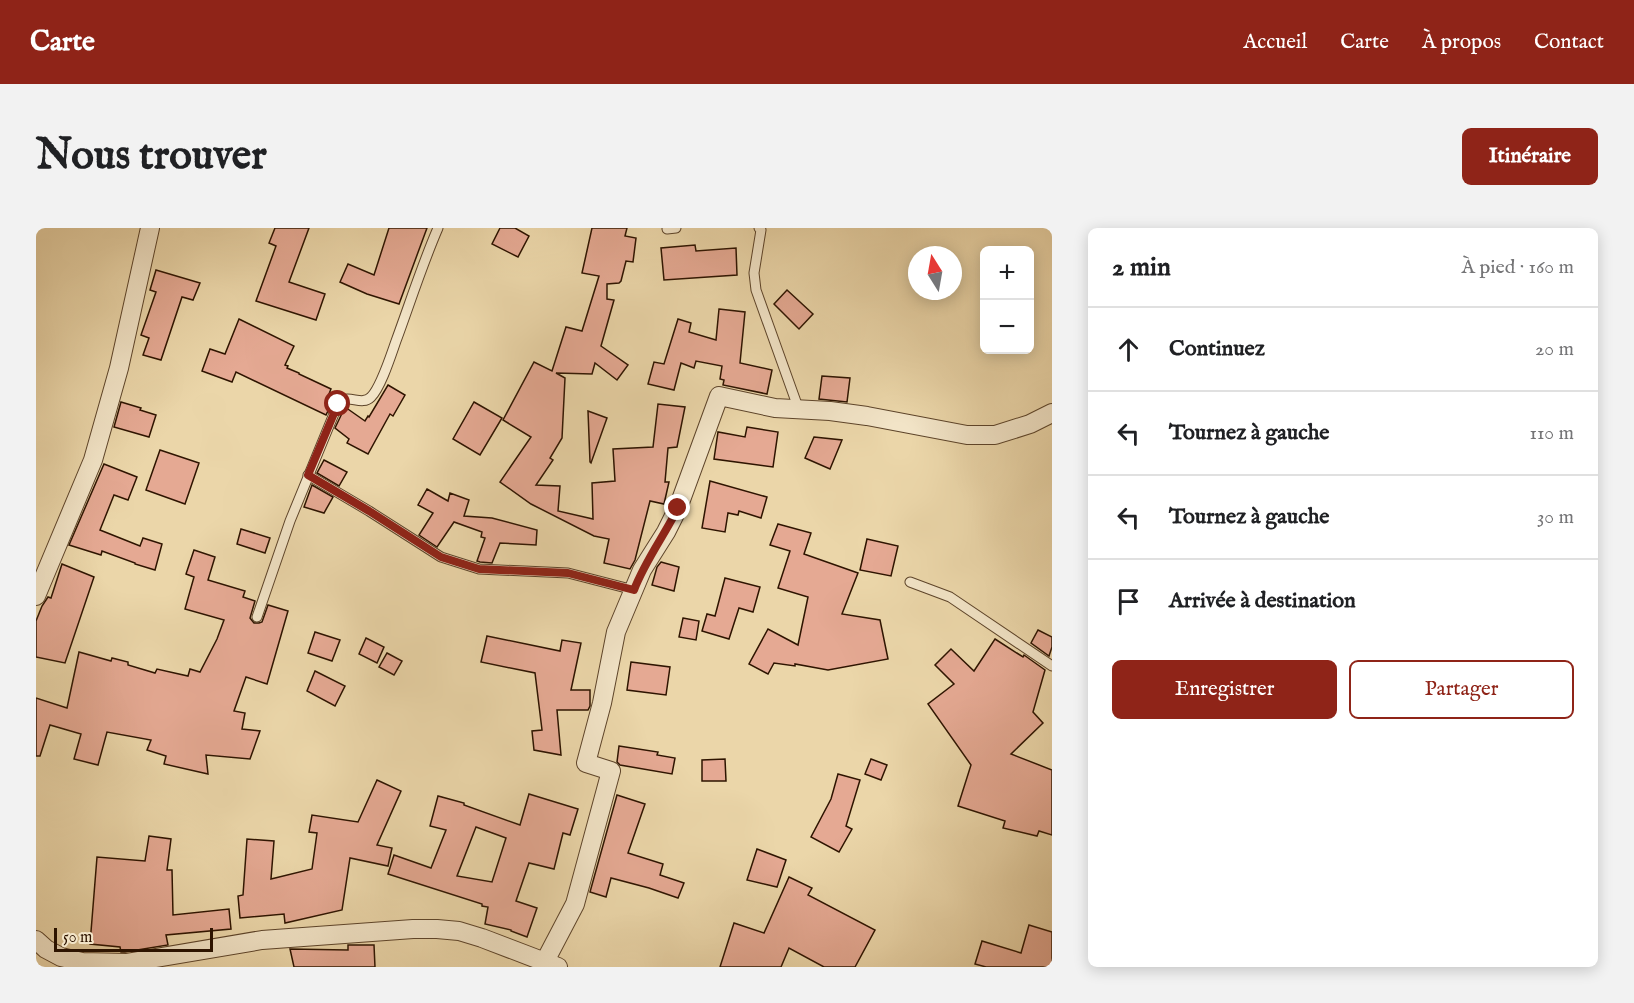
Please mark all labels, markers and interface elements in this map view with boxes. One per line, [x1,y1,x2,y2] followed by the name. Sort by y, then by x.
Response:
[30,25,95,60] text: Carte
[1243,29,1307,56] text: Accueil
[1340,29,1389,56] text: Carte
[1422,29,1501,56] text: À propos
[1534,29,1604,56] text: Contact
[1462,128,1598,185] button: Itinéraire
[36,130,267,183] text: Nous trouver
[908,246,962,300] north arrow
[980,246,1034,354] map controls
[980,246,1034,300] button: +
[1112,251,1171,284] text: 2 min
[1462,255,1574,280] text: À pied · 160 m
[980,300,1034,354] button: −
[1112,333,1145,366] icon: ahead
[1169,335,1265,363] text: Continuez
[1535,337,1574,362] text: 20 m
[324,390,350,416] route start
[1112,417,1145,450] icon: left
[1169,419,1329,447] text: Tournez à gauche
[1530,421,1574,446] text: 110 m
[664,494,690,520] route end
[1112,501,1145,534] icon: left
[1169,503,1329,531] text: Tournez à gauche
[1537,505,1574,530] text: 30 m
[1112,585,1145,618] icon: arrive
[1169,587,1356,615] text: Arrivée à destination
[1112,660,1337,719] button: Enregistrer
[1349,660,1574,719] button: Partager
[54,925,213,952] scale bar
[63,928,92,948] text: 50 m

